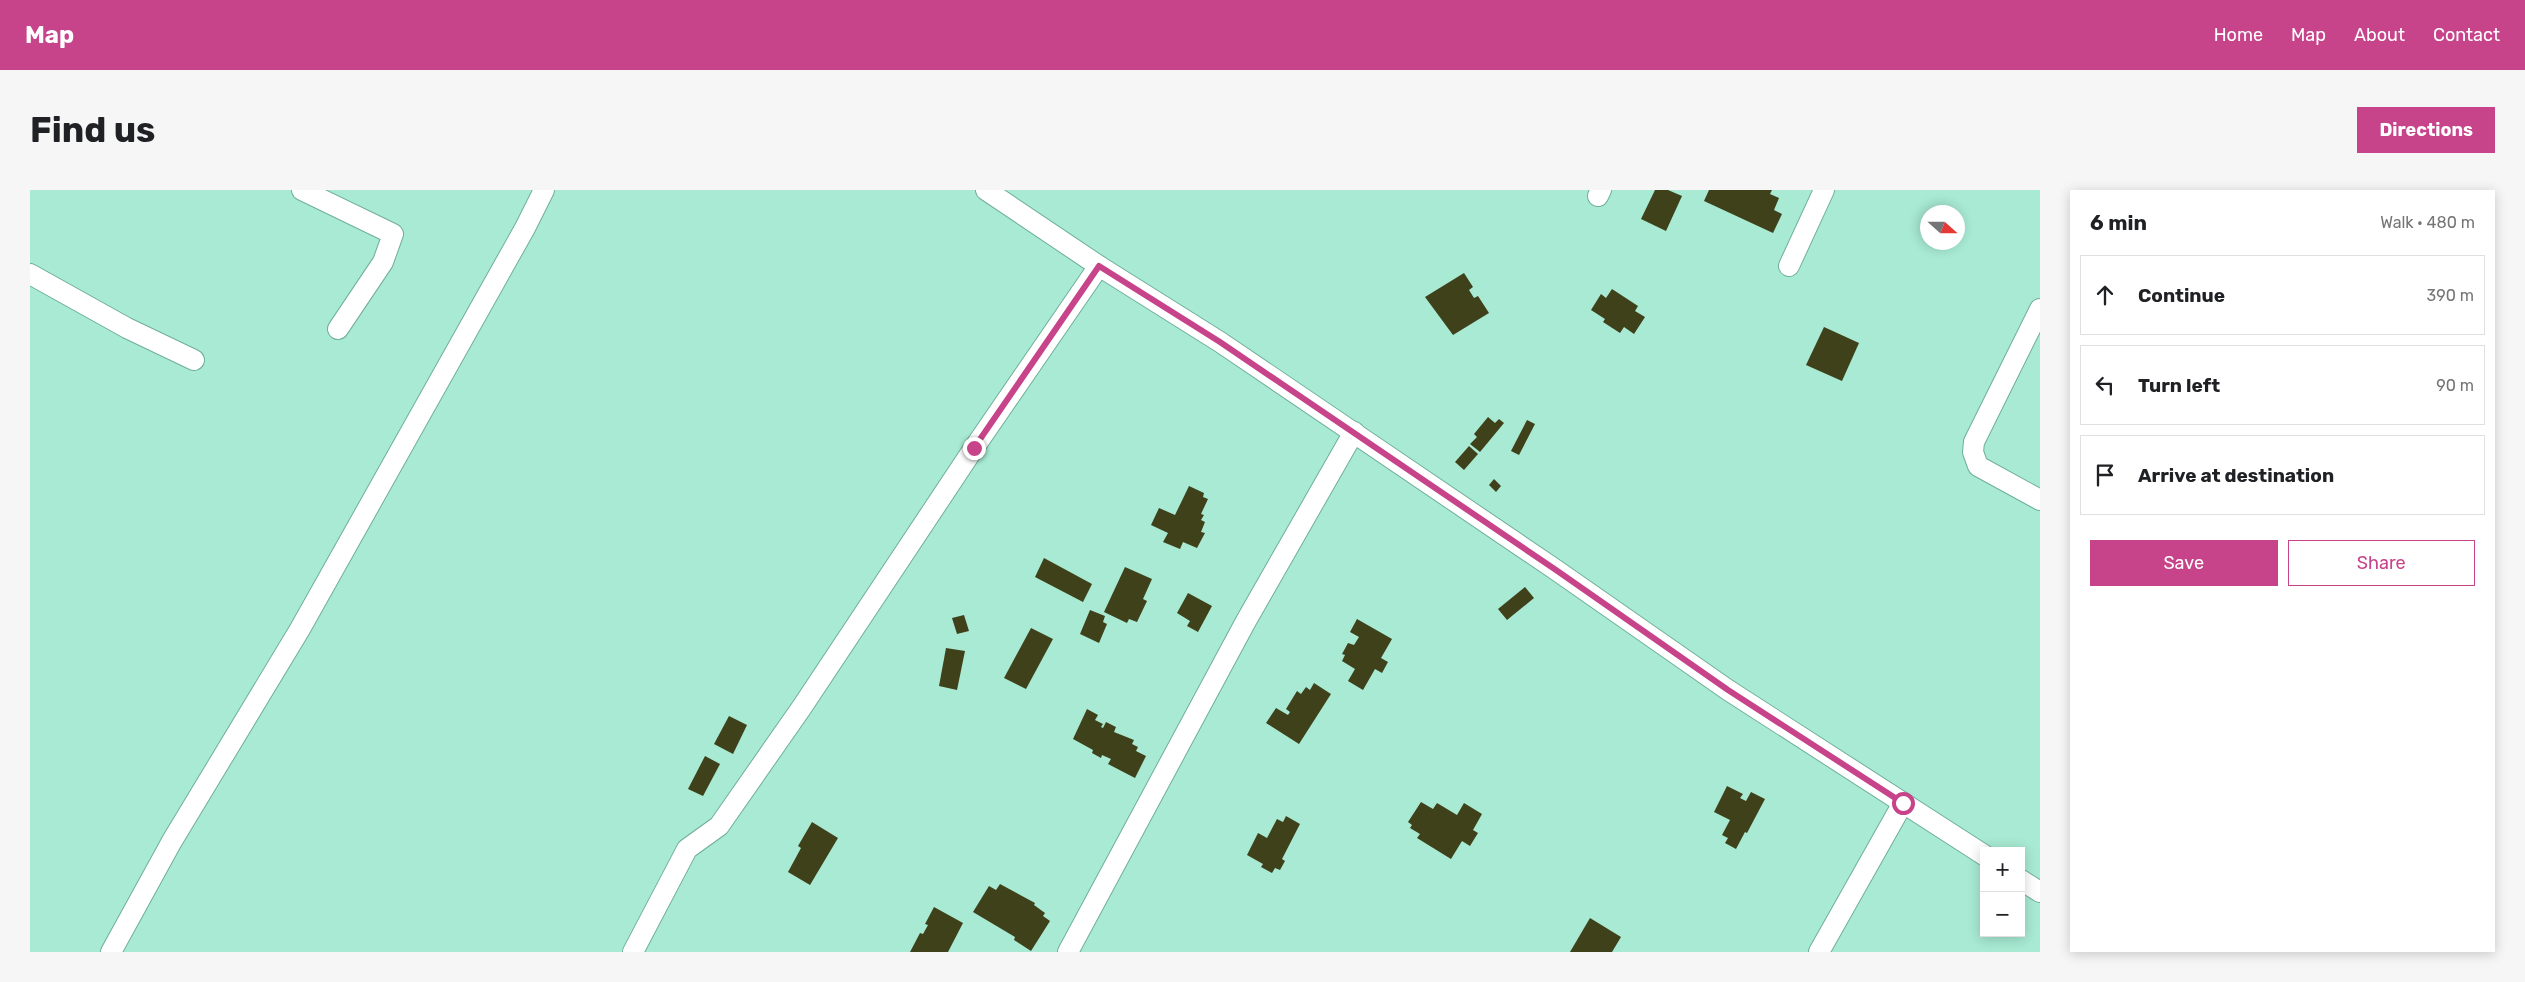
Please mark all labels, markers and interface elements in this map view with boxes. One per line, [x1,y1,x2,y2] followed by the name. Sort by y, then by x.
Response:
[25,21,74,49] text: Map
[2214,24,2263,46] text: Home
[2291,24,2326,46] text: Map
[2354,24,2405,46] text: About
[2433,24,2500,46] text: Contact
[2357,107,2495,153] button: Directions
[30,109,155,151] text: Find us
[1920,205,1965,250] north arrow
[2090,210,2147,235] text: 6 min
[2380,213,2475,232] text: Walk · 480 m
[2091,281,2119,309] icon: ahead
[2138,284,2225,307] text: Continue
[2427,286,2474,305] text: 390 m
[2091,371,2119,399] icon: left
[2138,374,2220,397] text: Turn left
[2436,376,2474,395] text: 90 m
[963,437,986,460] route end
[2091,461,2119,489] icon: arrive
[2138,464,2334,487] text: Arrive at destination
[2090,540,2278,586] button: Save
[2288,540,2475,586] button: Share
[1892,792,1915,815] route start
[1980,847,2025,937] map controls
[1980,847,2025,892] button: +
[1980,892,2025,937] button: −

